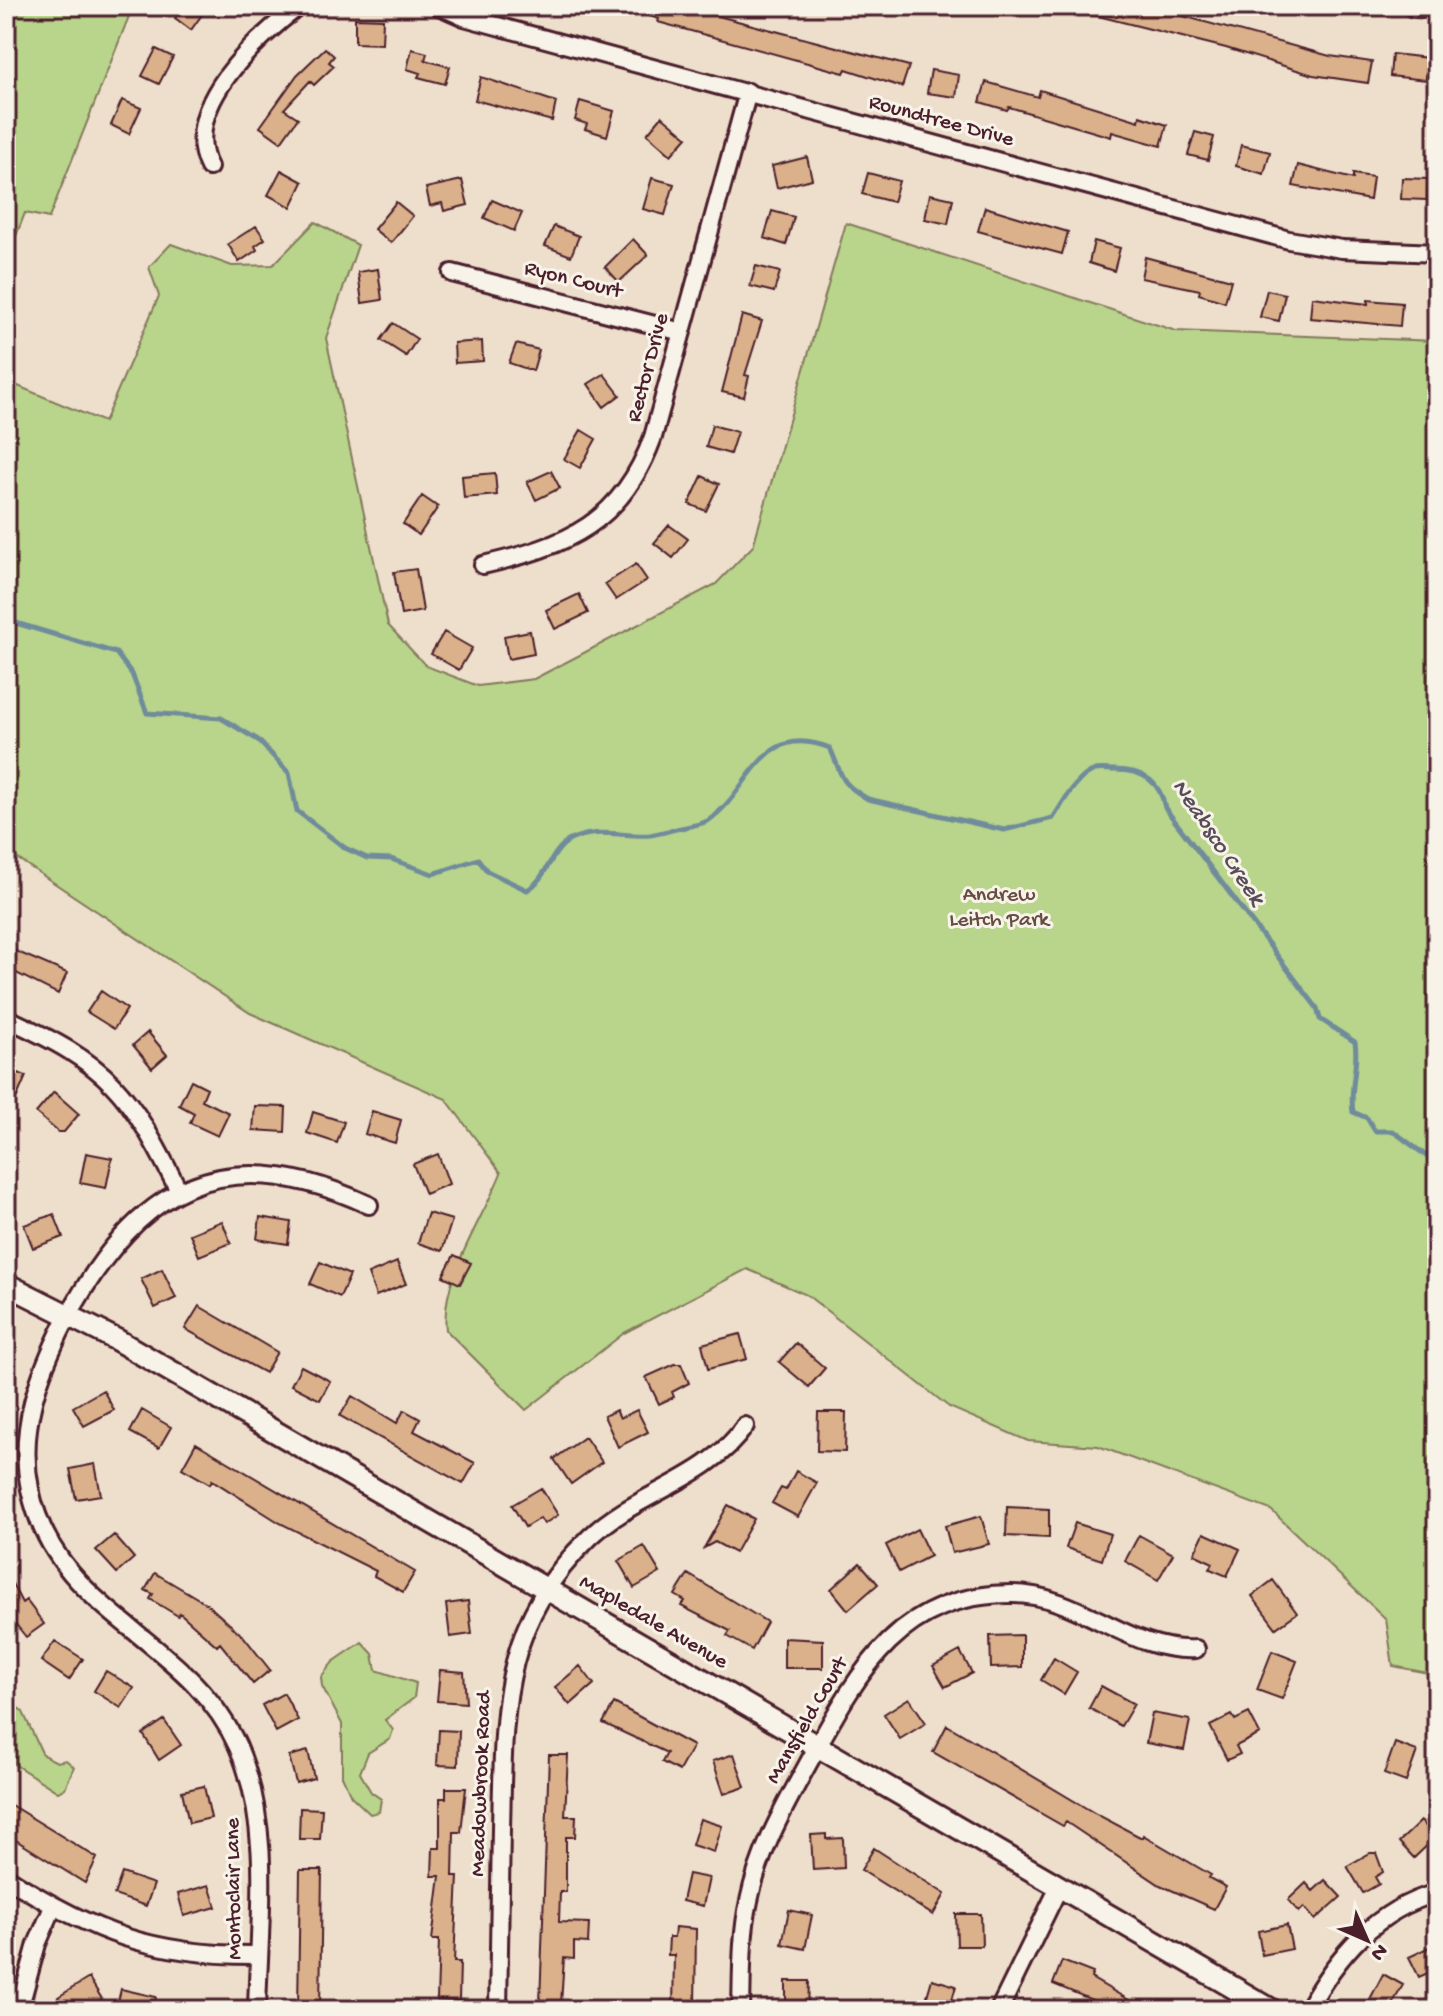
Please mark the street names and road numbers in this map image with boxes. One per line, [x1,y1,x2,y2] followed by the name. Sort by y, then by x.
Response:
[866,90,1017,154] street label: Roundtree Drive
[521,256,627,306] street label: Ryon Court
[622,310,676,425] street label: Rector Drive
[574,1570,732,1676] street label: Mapledale Avenue
[761,1651,856,1789] street label: Mansfield Court
[466,1689,498,1877] street label: Meadowbrook Road
[221,1817,249,1960] street label: Montoclair Lane

